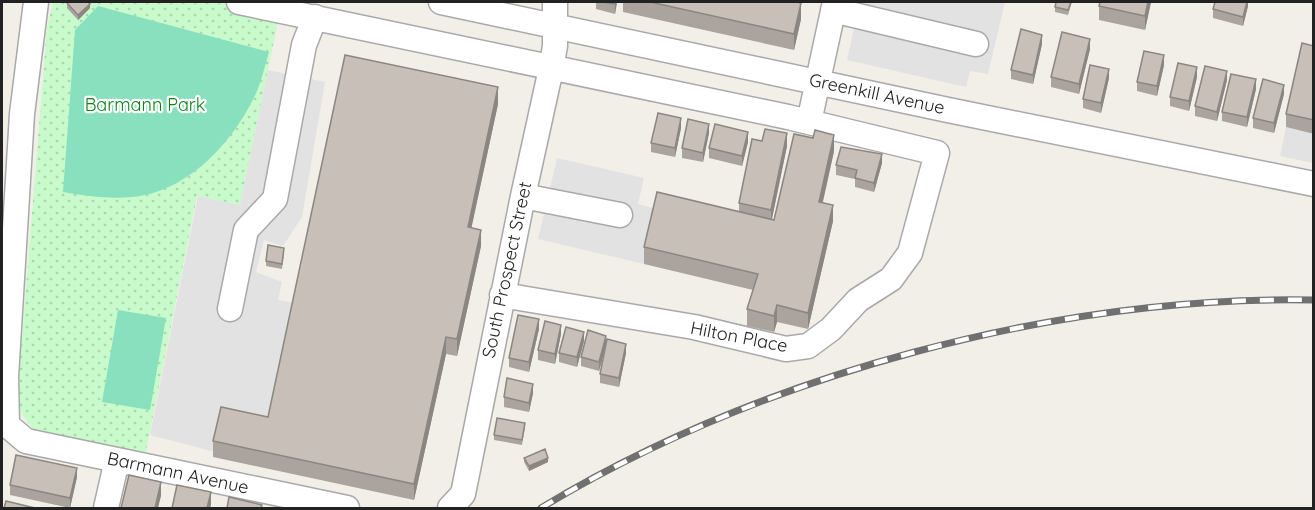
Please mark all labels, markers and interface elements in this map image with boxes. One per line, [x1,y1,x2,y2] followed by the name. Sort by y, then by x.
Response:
[807,68,947,119] street label: Greenkill Avenue
[85,93,205,116] park label: Barmann Park
[477,180,536,360] street label: South Prospect Street
[689,316,790,357] street label: Hilton Place
[105,446,251,499] street label: Barmann Avenue

